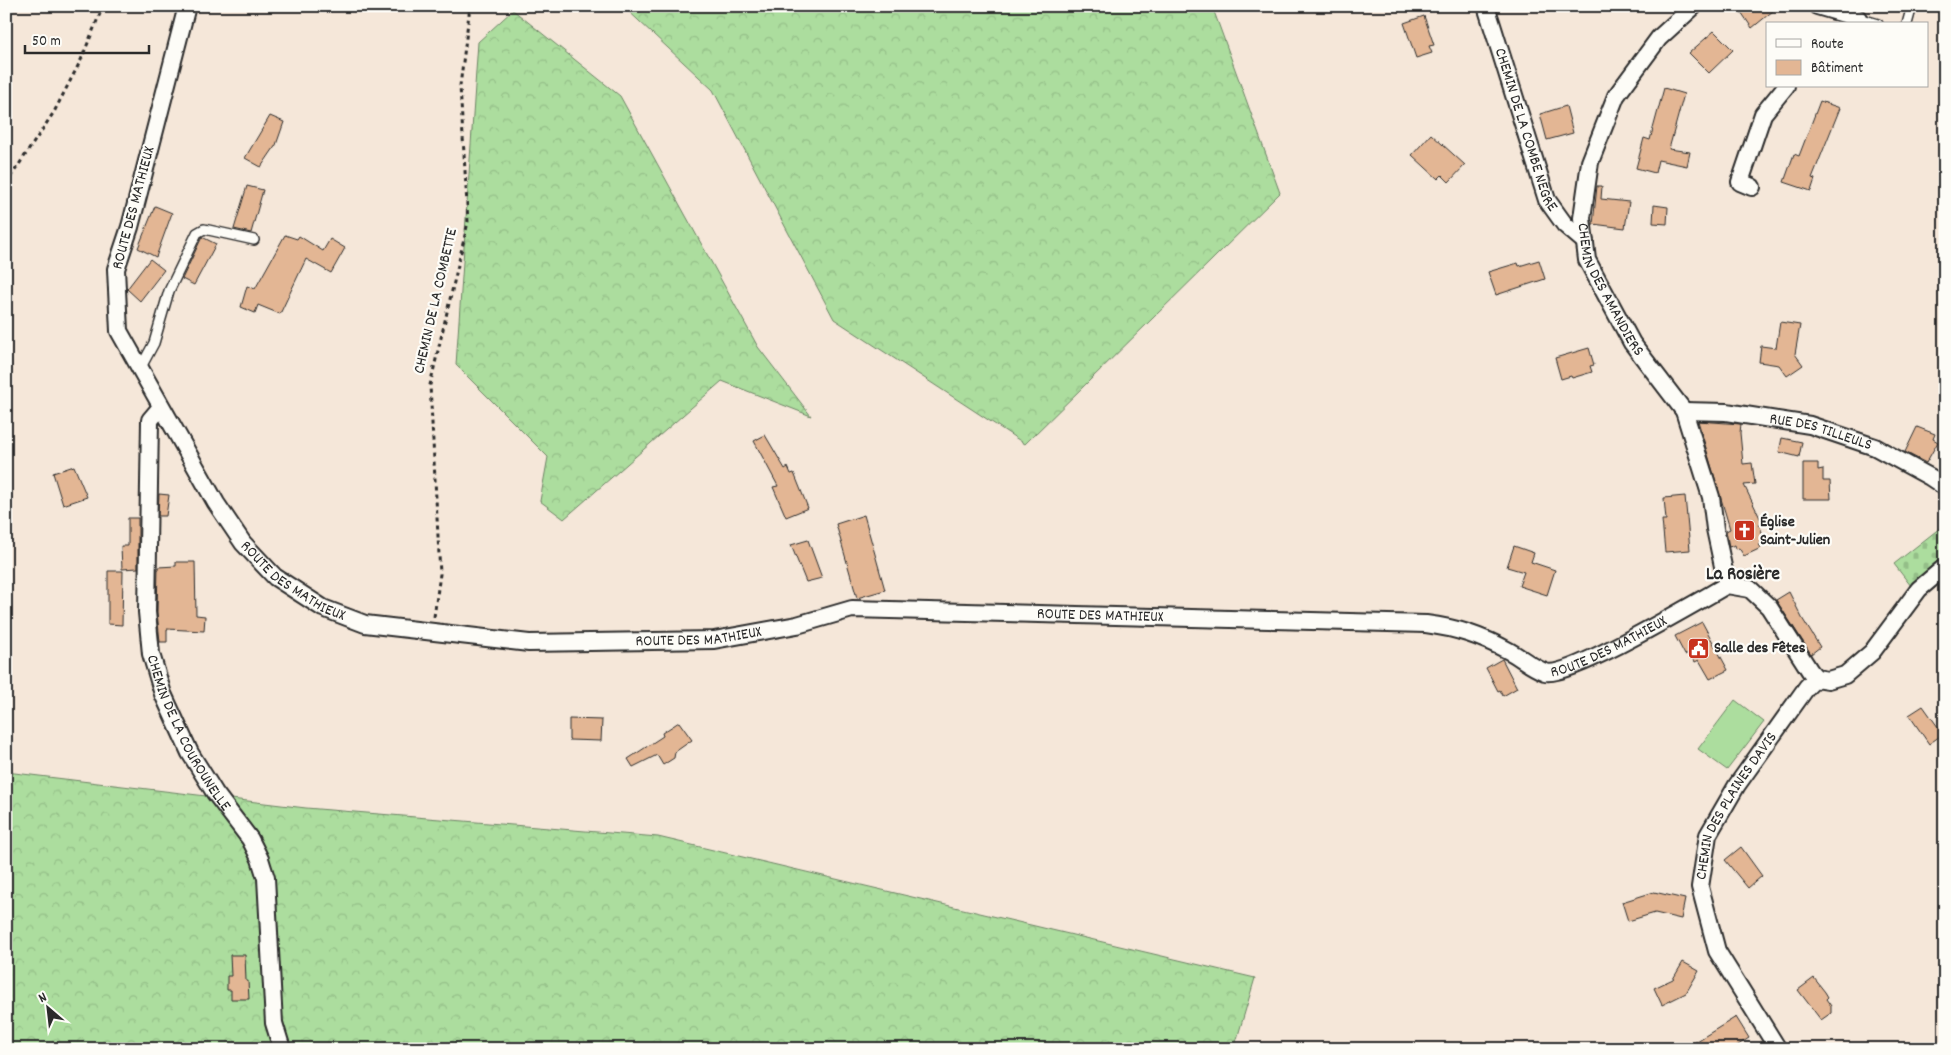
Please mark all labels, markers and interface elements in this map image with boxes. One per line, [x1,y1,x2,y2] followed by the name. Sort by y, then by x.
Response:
[25,22,149,54] scale bar
[1766,22,1928,88] legend
[32,31,61,53] text: 50 m
[1811,34,1844,56] text: Route
[1488,45,1564,217] street label: CHEMIN DE LA COMBE NEGRE
[1811,58,1864,80] text: Bâtiment
[107,144,162,272] street label: ROUTE DES MATHIEUX
[1571,222,1650,361] street label: CHEMIN DES AMANDIERS
[408,225,464,376] street label: CHEMIN DE LA COMBETTE
[1768,407,1875,457] street label: RUE DES TILLEULS
[1760,511,1830,552] place label: Église Saint-Julien
[1732,519,1756,543] church icon: Église Saint-Julien
[235,535,349,627] street label: ROUTE DES MATHIEUX
[1706,562,1780,589] district label: La Rosière
[1036,602,1164,629] street label: ROUTE DES MATHIEUX
[1549,609,1672,684] street label: ROUTE DES MATHIEUX
[635,620,764,653] street label: ROUTE DES MATHIEUX
[1686,636,1710,660] public building icon: Salle des Fêtes
[1714,637,1806,660] place label: Salle des Fêtes
[140,652,237,817] street label: CHEMIN DE LA COUROUNELLE
[1690,727,1783,881] street label: CHEMIN DES PLAINES DAVIS
[22,982,72,1032] north arrow
[35,988,51,1009] text: N

